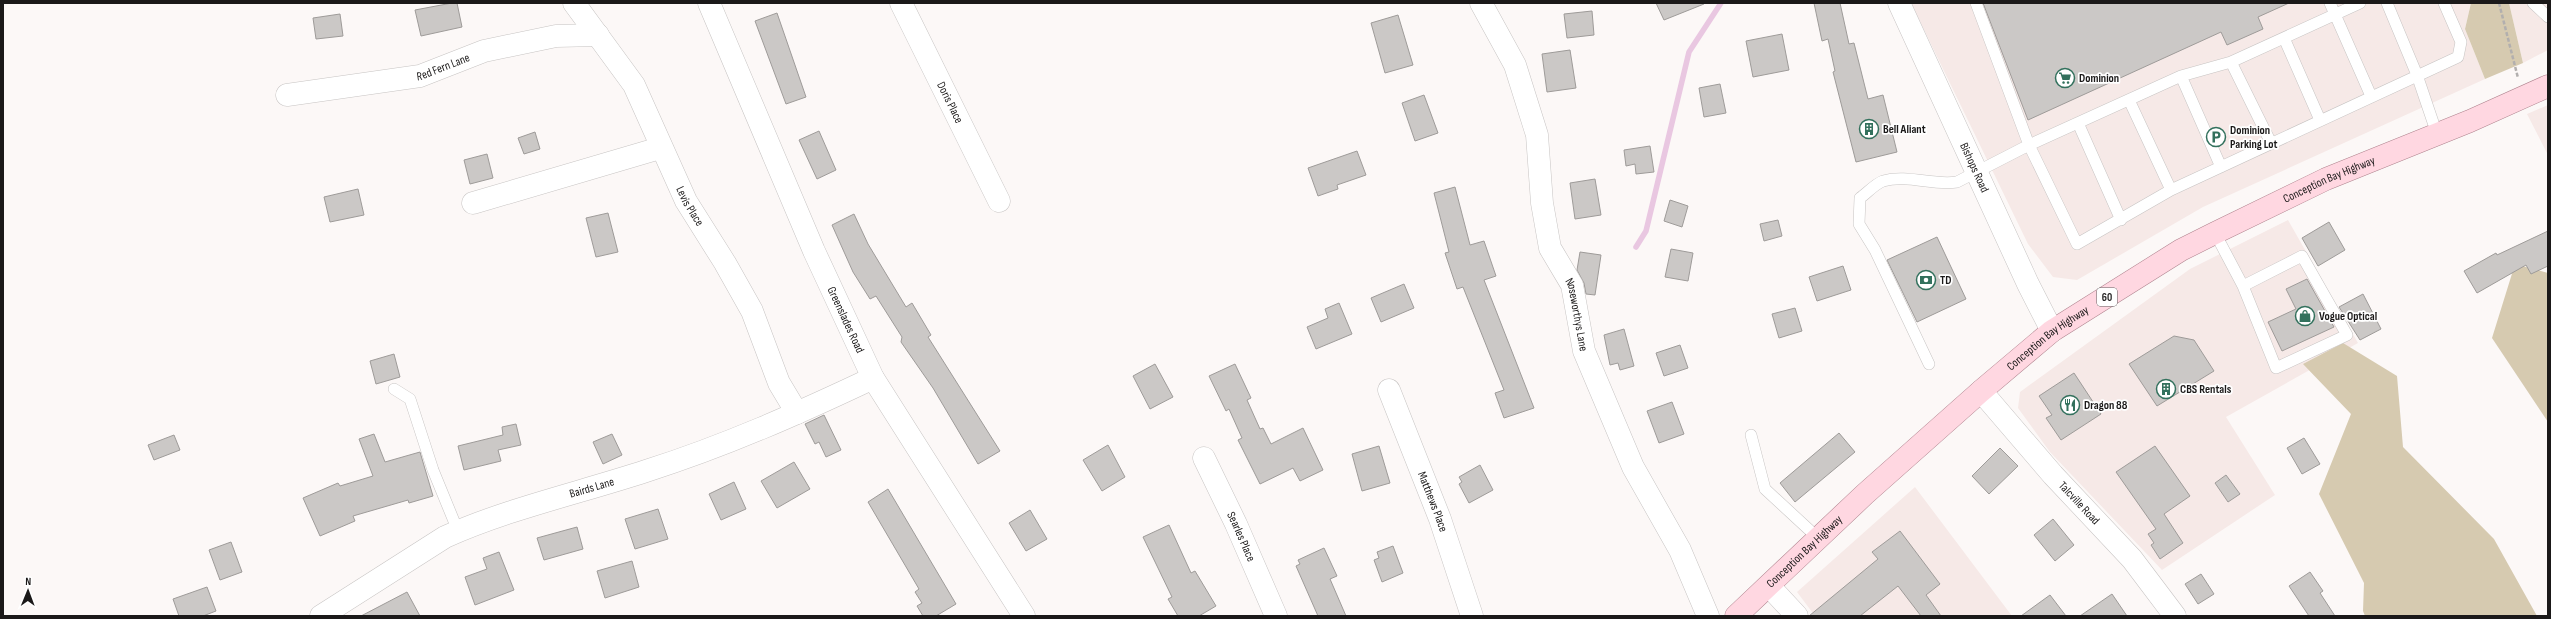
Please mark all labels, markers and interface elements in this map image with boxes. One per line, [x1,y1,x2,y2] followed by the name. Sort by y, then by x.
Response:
[416,50,472,84] street label: Red Fern Lane
[2054,67,2076,89] supermarket icon: Dominion
[2079,71,2119,86] place label: Dominion
[933,80,966,126] street label: Doris Place
[1858,118,1880,140] building icon: Bell Aliant
[1883,122,1926,137] place label: Bell Aliant
[2230,123,2278,152] place label: Dominion Parking Lot
[2205,126,2227,148] parking icon: Dominion Parking Lot
[1956,140,1992,195] street label: Bishops Road
[2281,153,2378,207] street label: Conception Bay Highway
[672,184,707,229] street label: Levis Place
[1915,269,1937,291] bank icon: TD
[1940,273,1951,288] place label: TD
[1561,275,1591,353] street label: Noseworthys Lane
[824,284,867,355] street label: Greenslades Road
[2097,288,2117,306] road number: 60
[2004,303,2092,374] street label: Conception Bay Highway
[2294,305,2316,327] shop icon: Vogue Optical
[2319,309,2377,324] place label: Vogue Optical
[2155,378,2177,400] building icon: CBS Rentals
[2180,382,2232,397] place label: CBS Rentals
[2059,394,2081,416] restaurant icon: Dragon 88
[2084,398,2128,413] place label: Dragon 88
[1414,469,1451,534] street label: Matthews Place
[568,474,616,502] street label: Bairds Lane
[2055,479,2103,528] street label: Talcville Road
[1223,509,1258,564] street label: Searles Place
[1764,512,1846,591] street label: Conception Bay Highway
[8,571,48,611] north arrow
[25,575,31,588] text: N

